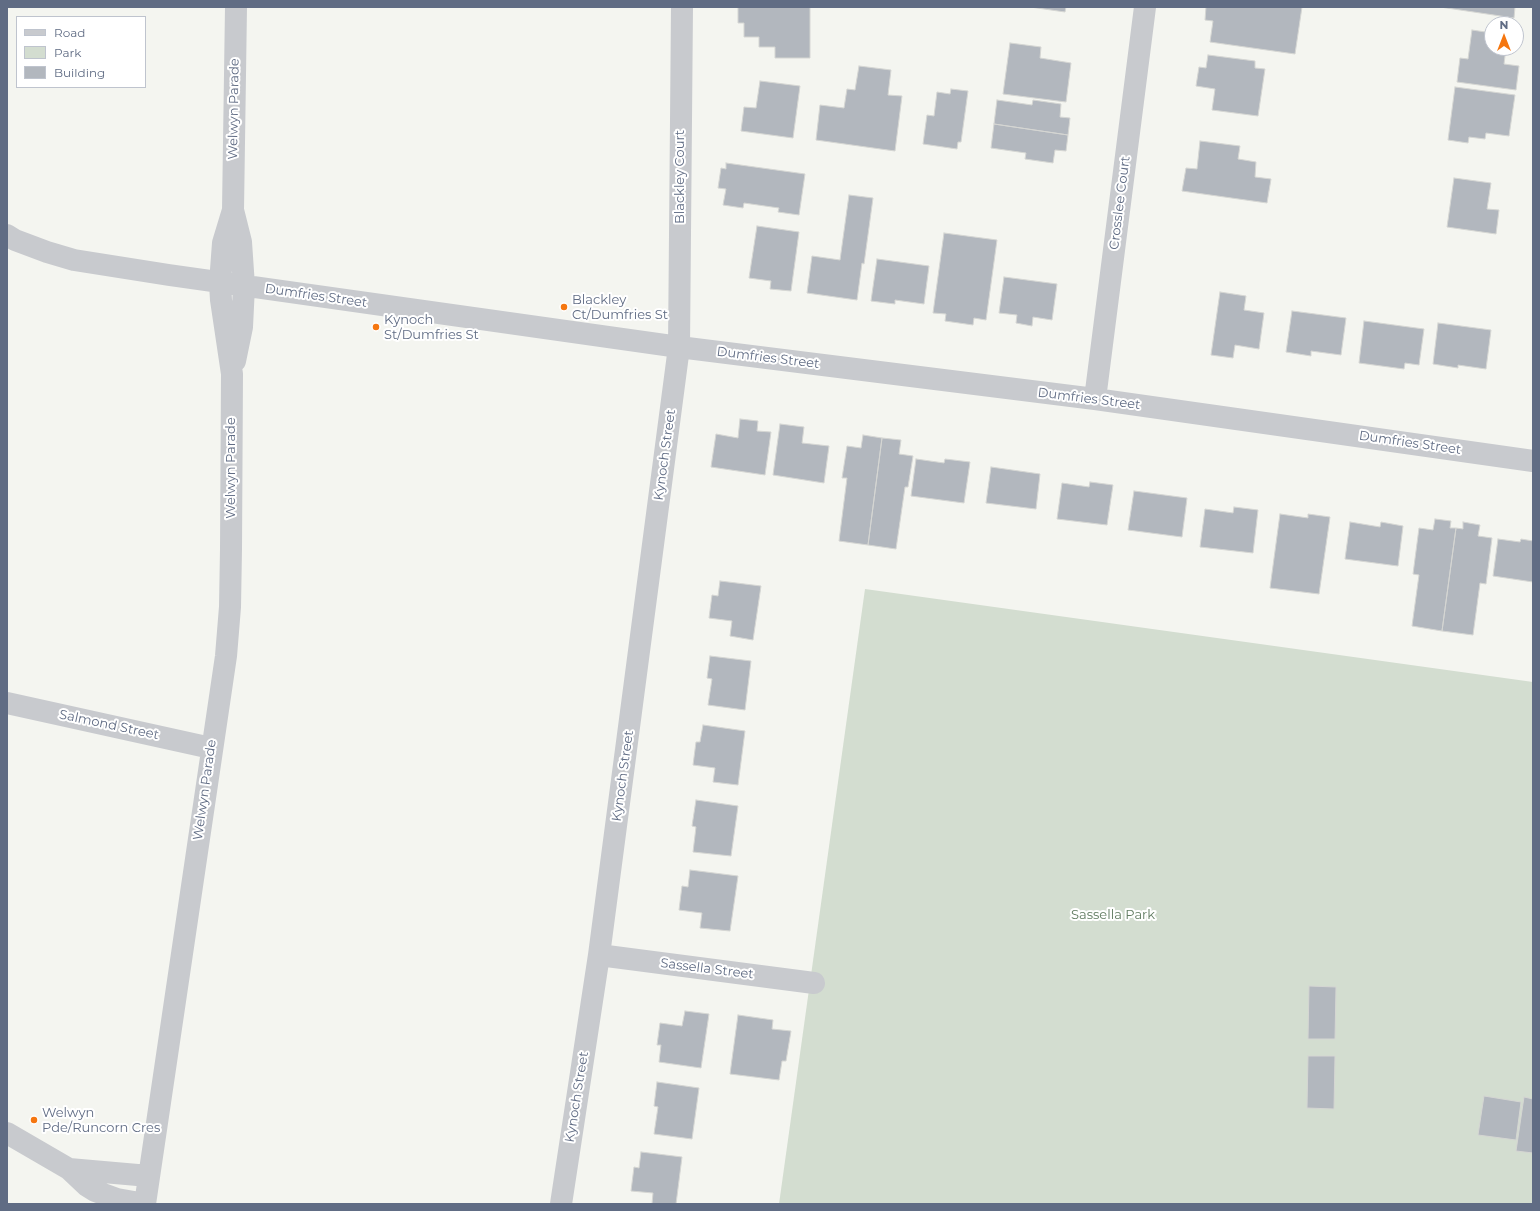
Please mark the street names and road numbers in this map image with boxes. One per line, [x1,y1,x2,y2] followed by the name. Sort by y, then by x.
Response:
[225,58,243,160] street label: Welwyn Parade
[672,130,688,224] street label: Blackley Court
[1107,155,1133,251] street label: Crosslee Court
[264,281,368,311] street label: Dumfries Street
[716,344,820,372] street label: Dumfries Street
[1037,385,1141,413] street label: Dumfries Street
[651,408,679,502] street label: Kynoch Street
[223,417,239,519] street label: Welwyn Parade
[1358,428,1462,458] street label: Dumfries Street
[58,707,160,743] street label: Salmond Street
[609,729,637,823] street label: Kynoch Street
[190,739,220,841] street label: Welwyn Parade
[660,956,754,982] street label: Sassella Street
[562,1050,592,1144] street label: Kynoch Street

